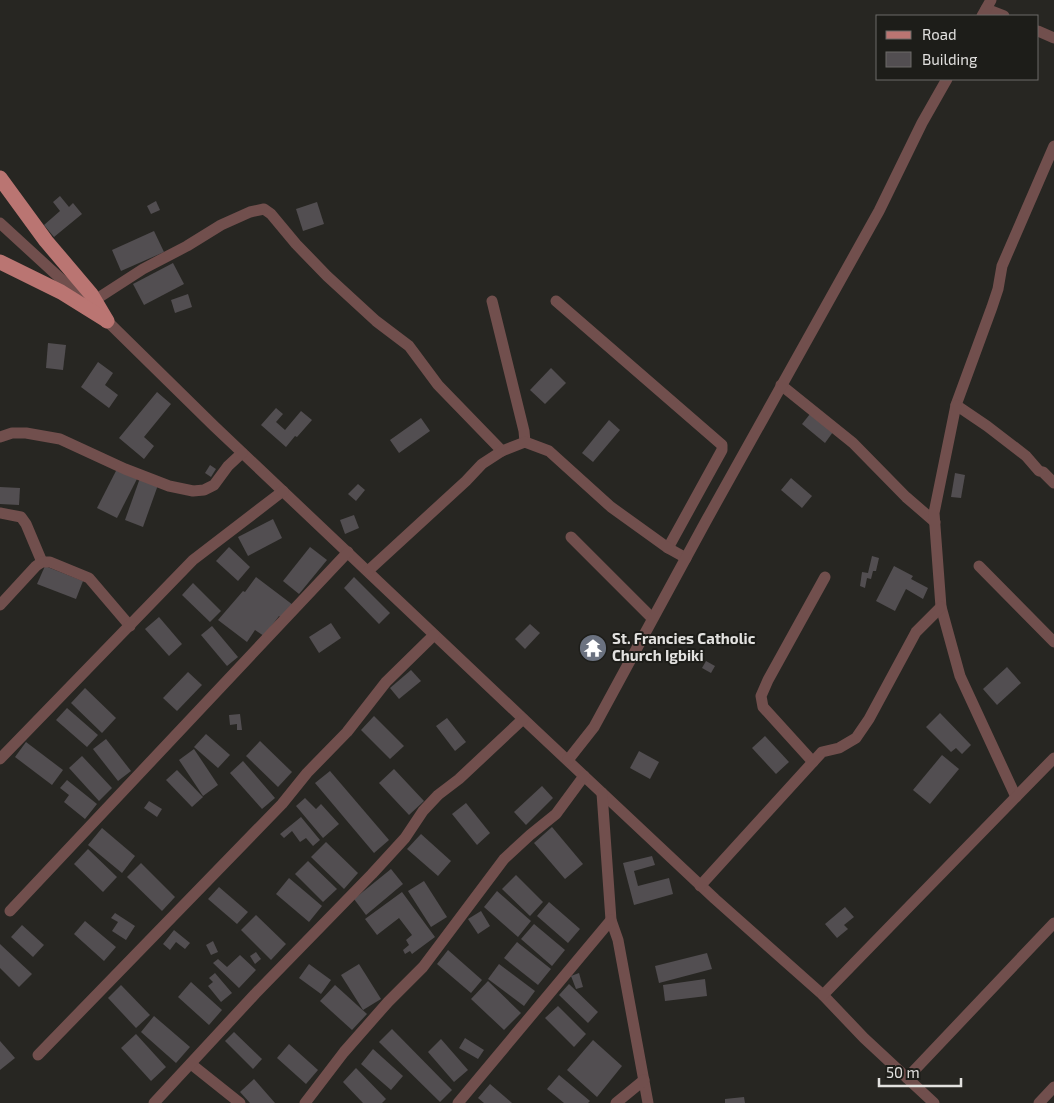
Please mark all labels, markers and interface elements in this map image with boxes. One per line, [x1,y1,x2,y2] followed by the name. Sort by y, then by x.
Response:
[876,15,1039,80] legend
[922,25,957,43] text: Road
[922,50,978,68] text: Building
[612,629,756,664] place label: St. Francies Catholic Church Igbiki
[578,633,608,663] temple icon: St. Francies Catholic Church Igbiki
[879,1056,962,1088] scale bar
[886,1063,920,1081] text: 50 m

